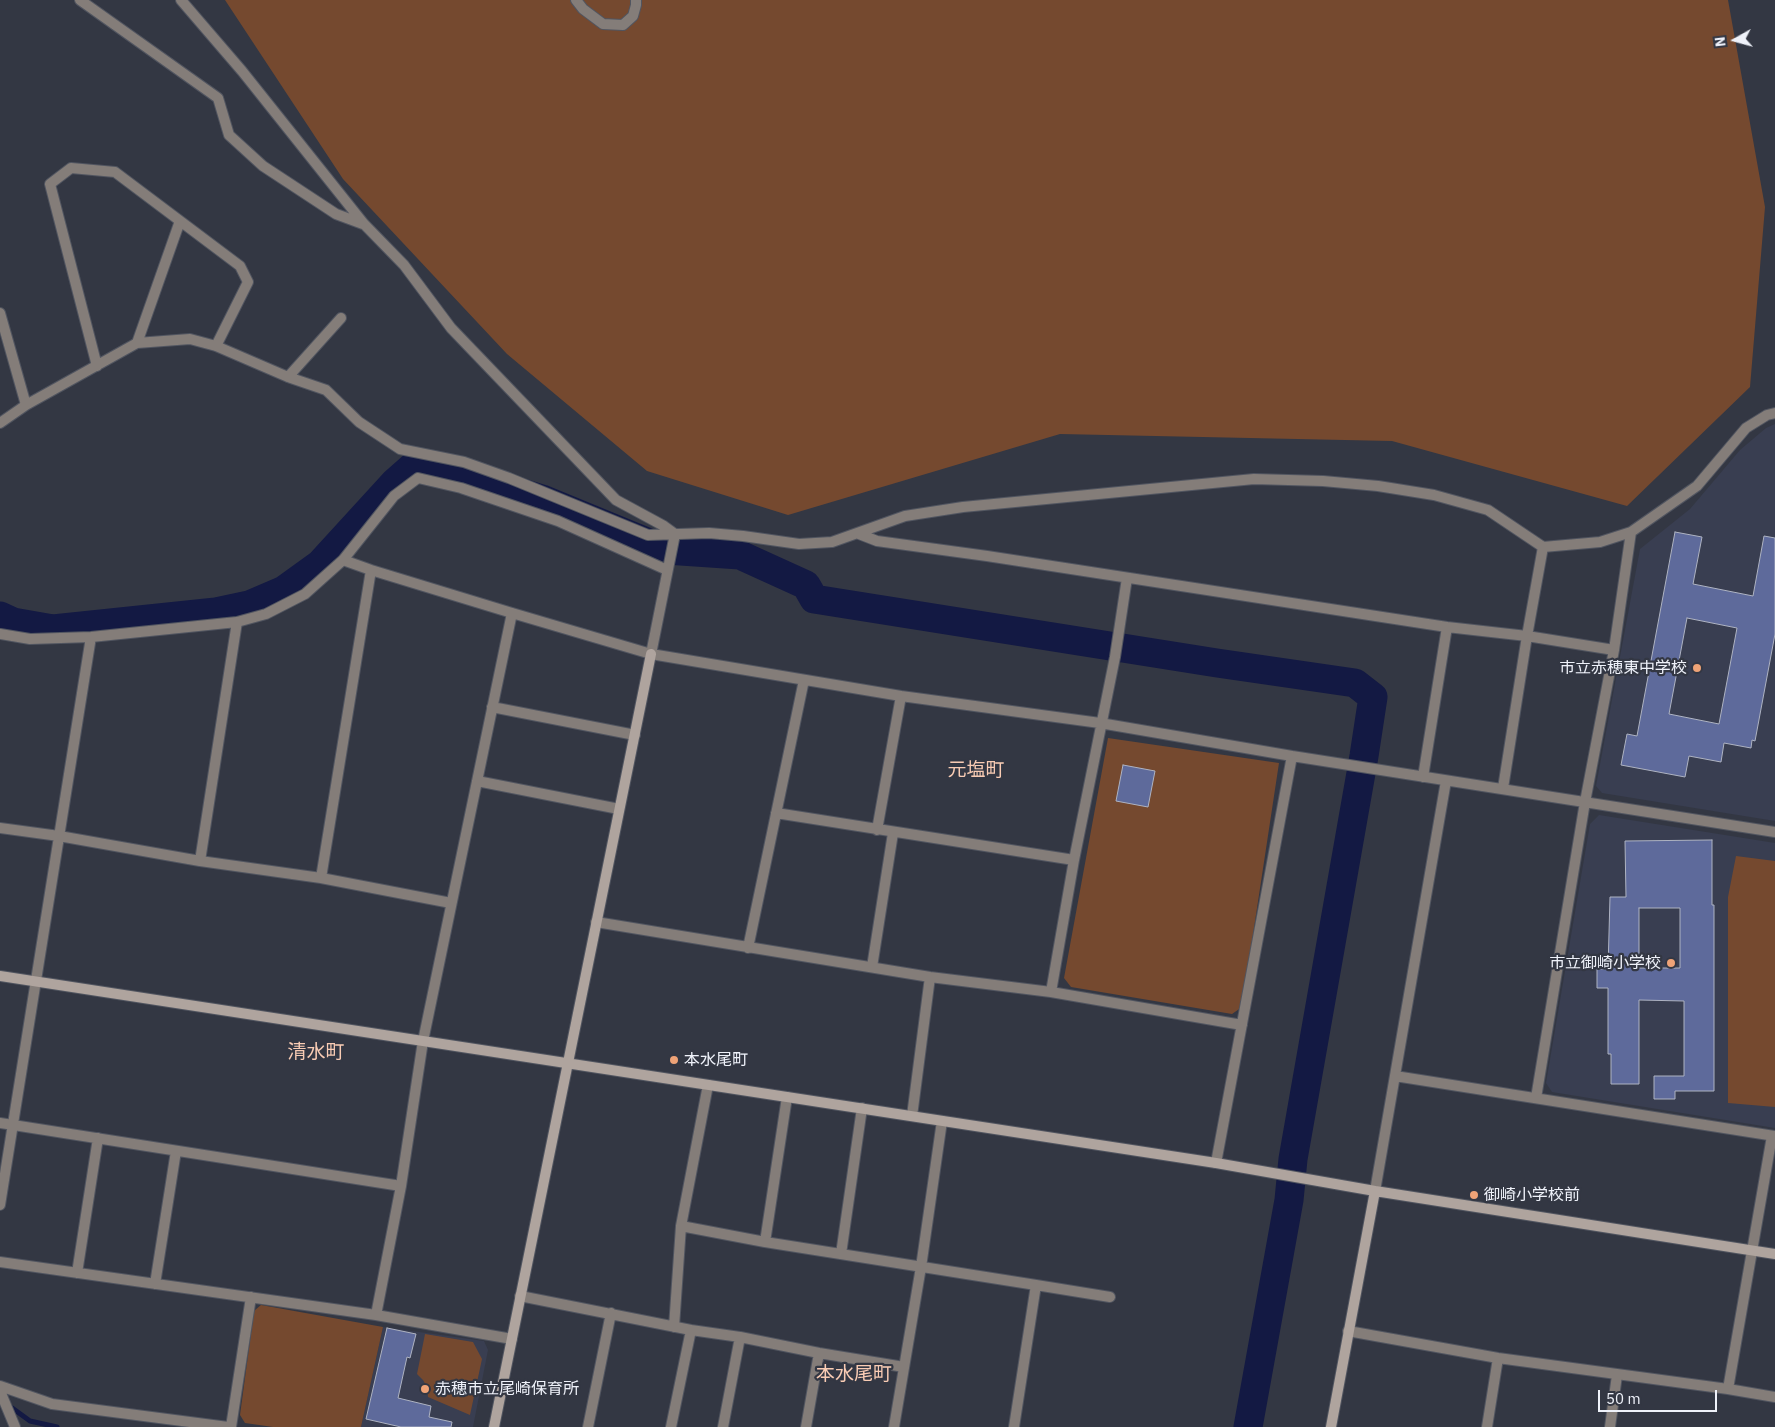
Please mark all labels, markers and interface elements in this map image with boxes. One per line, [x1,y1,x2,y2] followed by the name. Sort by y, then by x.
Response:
[1710,15,1760,65] north arrow
[1711,36,1730,48] text: N
[1559,658,1687,678] place label: 市立赤穂東中学校
[1691,662,1703,674] marker: 市立赤穂東中学校
[948,760,1004,782] district label: 元塩町
[1549,953,1661,973] place label: 市立御崎小学校
[1665,957,1677,969] marker: 市立御崎小学校
[288,1042,344,1064] district label: 清水町
[684,1050,748,1070] place label: 本水尾町
[668,1054,680,1066] marker: 本水尾町
[1484,1185,1580,1205] place label: 御崎小学校前
[1468,1189,1480,1201] marker: 御崎小学校前
[816,1364,892,1386] district label: 本水尾町
[435,1379,579,1399] place label: 赤穂市立尾崎保育所
[1600,1380,1719,1412] scale bar
[419,1383,431,1395] marker: 赤穂市立尾崎保育所
[1606,1389,1641,1408] text: 50 m

